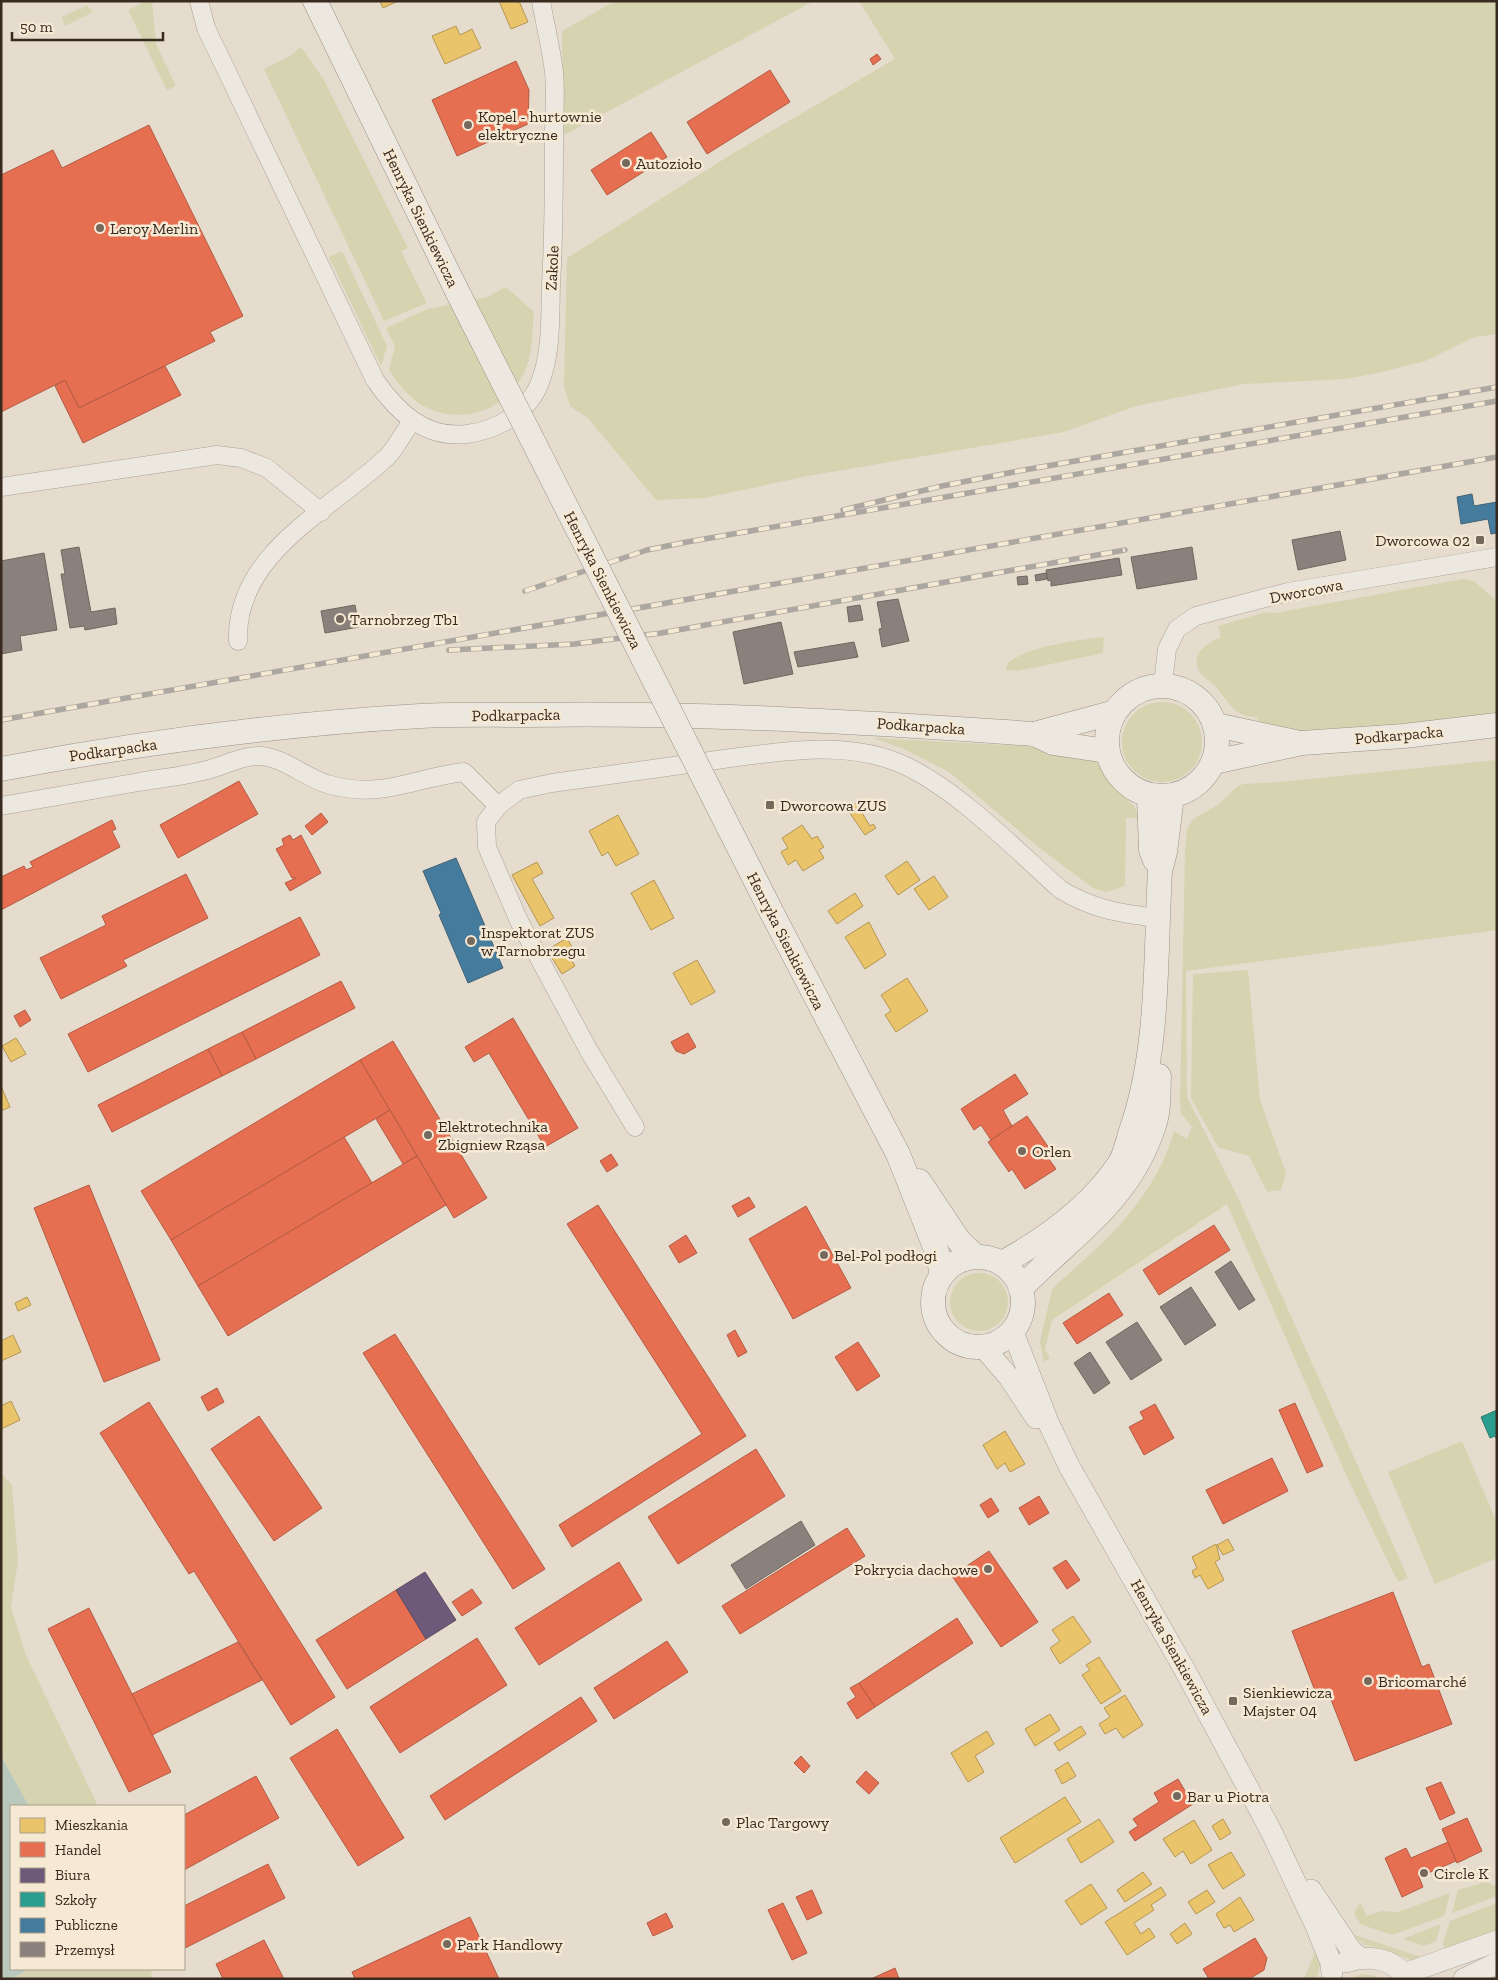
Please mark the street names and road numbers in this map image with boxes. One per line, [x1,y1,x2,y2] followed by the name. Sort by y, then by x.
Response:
[379,146,463,291] street label: Henryka Sienkiewicza
[541,245,563,291] street label: Zakole
[560,508,646,652] street label: Henryka Sienkiewicza
[1268,575,1344,607] street label: Dworcowa
[472,705,561,725] street label: Podkarpacka
[876,713,966,739] street label: Podkarpacka
[1354,722,1444,748] street label: Podkarpacka
[68,734,158,766] street label: Podkarpacka
[743,869,829,1013] street label: Henryka Sienkiewicza
[1127,1576,1217,1718] street label: Henryka Sienkiewicza

